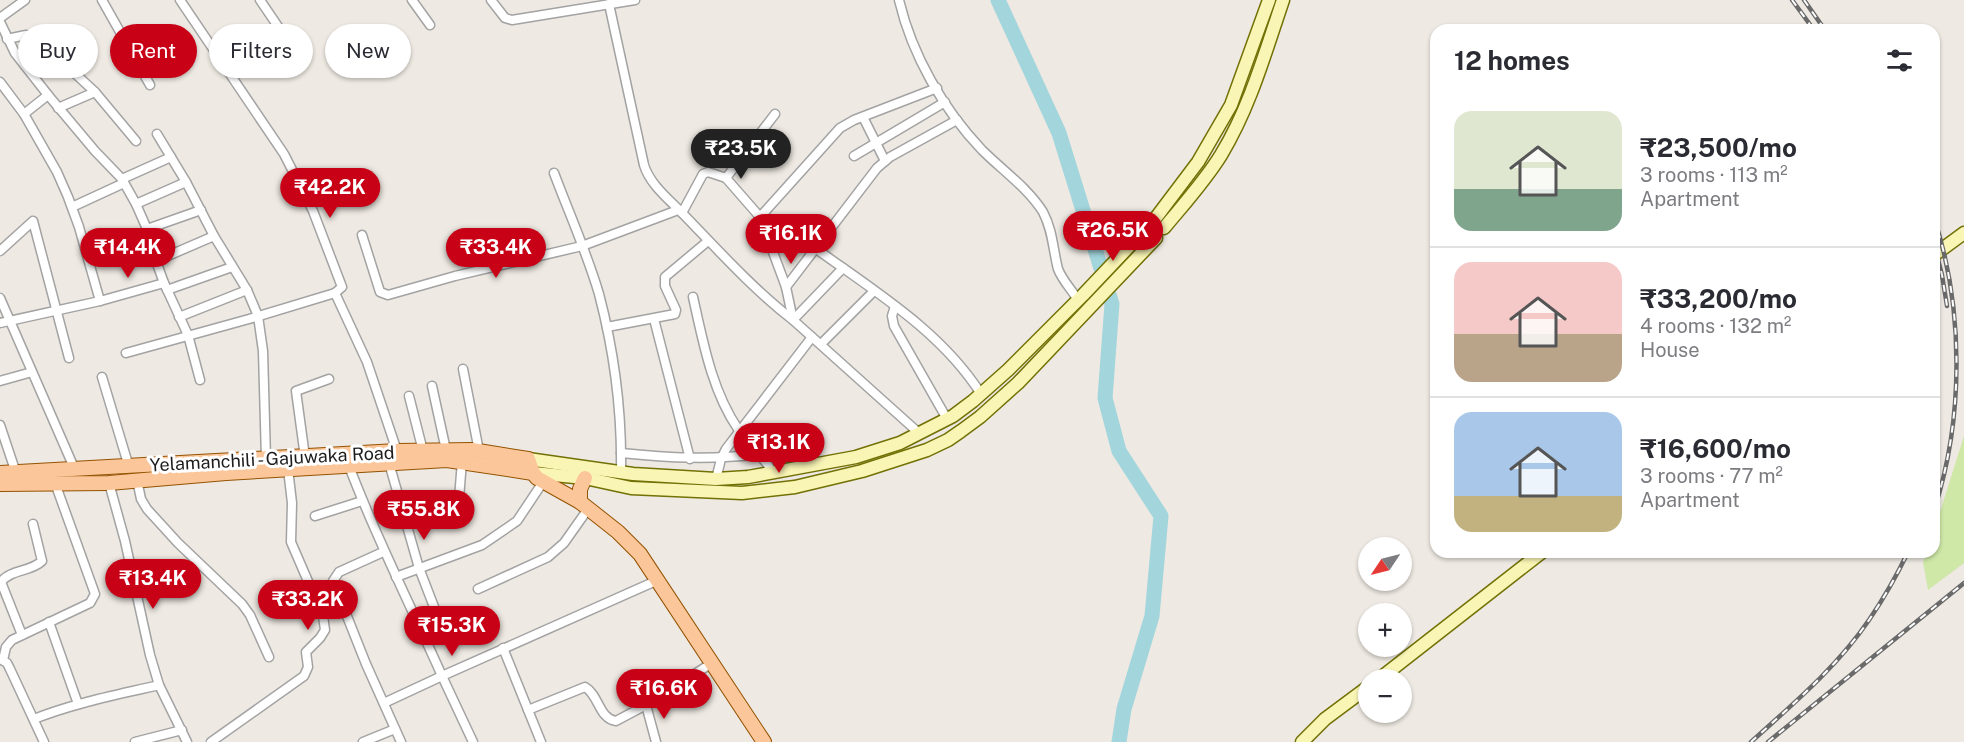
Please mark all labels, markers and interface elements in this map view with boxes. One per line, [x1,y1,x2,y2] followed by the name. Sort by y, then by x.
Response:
[18,24,98,78] chip: Buy
[110,24,197,78] chip: Rent
[209,24,313,78] chip: Filters
[325,24,411,78] chip: New
[1883,44,1916,77] icon: filters
[1454,45,1570,76] text: 12 homes
[692,129,790,180] pin: ₹23.5K
[1640,132,1797,163] text: ₹23,500/mo
[1502,135,1574,207] icon: home
[705,136,777,160] text: ₹23.5K
[1640,163,1788,187] text: 3 rooms · 113 m²
[281,168,379,219] pin: ₹42.2K
[294,175,366,199] text: ₹42.2K
[1640,187,1740,211] text: Apartment
[1064,211,1162,262] pin: ₹26.5K
[742,214,840,265] pin: ₹16.1K
[1077,218,1149,242] text: ₹26.5K
[760,221,822,245] text: ₹16.1K
[79,228,177,279] pin: ₹14.4K
[447,228,545,279] pin: ₹33.4K
[94,235,162,259] text: ₹14.4K
[460,235,532,259] text: ₹33.4K
[1640,283,1797,314] text: ₹33,200/mo
[1502,286,1574,358] icon: home
[1640,314,1791,338] text: 4 rooms · 132 m²
[1640,338,1700,362] text: House
[730,423,828,474] pin: ₹13.1K
[747,430,811,454] text: ₹13.1K
[1640,433,1791,464] text: ₹16,600/mo
[1502,436,1574,508] icon: home
[149,442,395,475] street label: Yelamanchili - Gajuwaka Road
[1640,464,1783,488] text: 3 rooms · 77 m²
[1640,488,1740,512] text: Apartment
[375,490,473,541] pin: ₹55.8K
[387,497,461,521] text: ₹55.8K
[1358,537,1412,591] north arrow
[1358,537,1412,723] map controls
[104,559,202,610] pin: ₹13.4K
[119,566,187,590] text: ₹13.4K
[259,580,357,631] pin: ₹33.2K
[272,587,344,611] text: ₹33.2K
[1358,603,1412,657] button: +
[403,606,501,657] pin: ₹15.3K
[418,613,486,637] text: ₹15.3K
[615,669,713,720] pin: ₹16.6K
[1358,669,1412,723] button: −
[630,676,698,700] text: ₹16.6K

